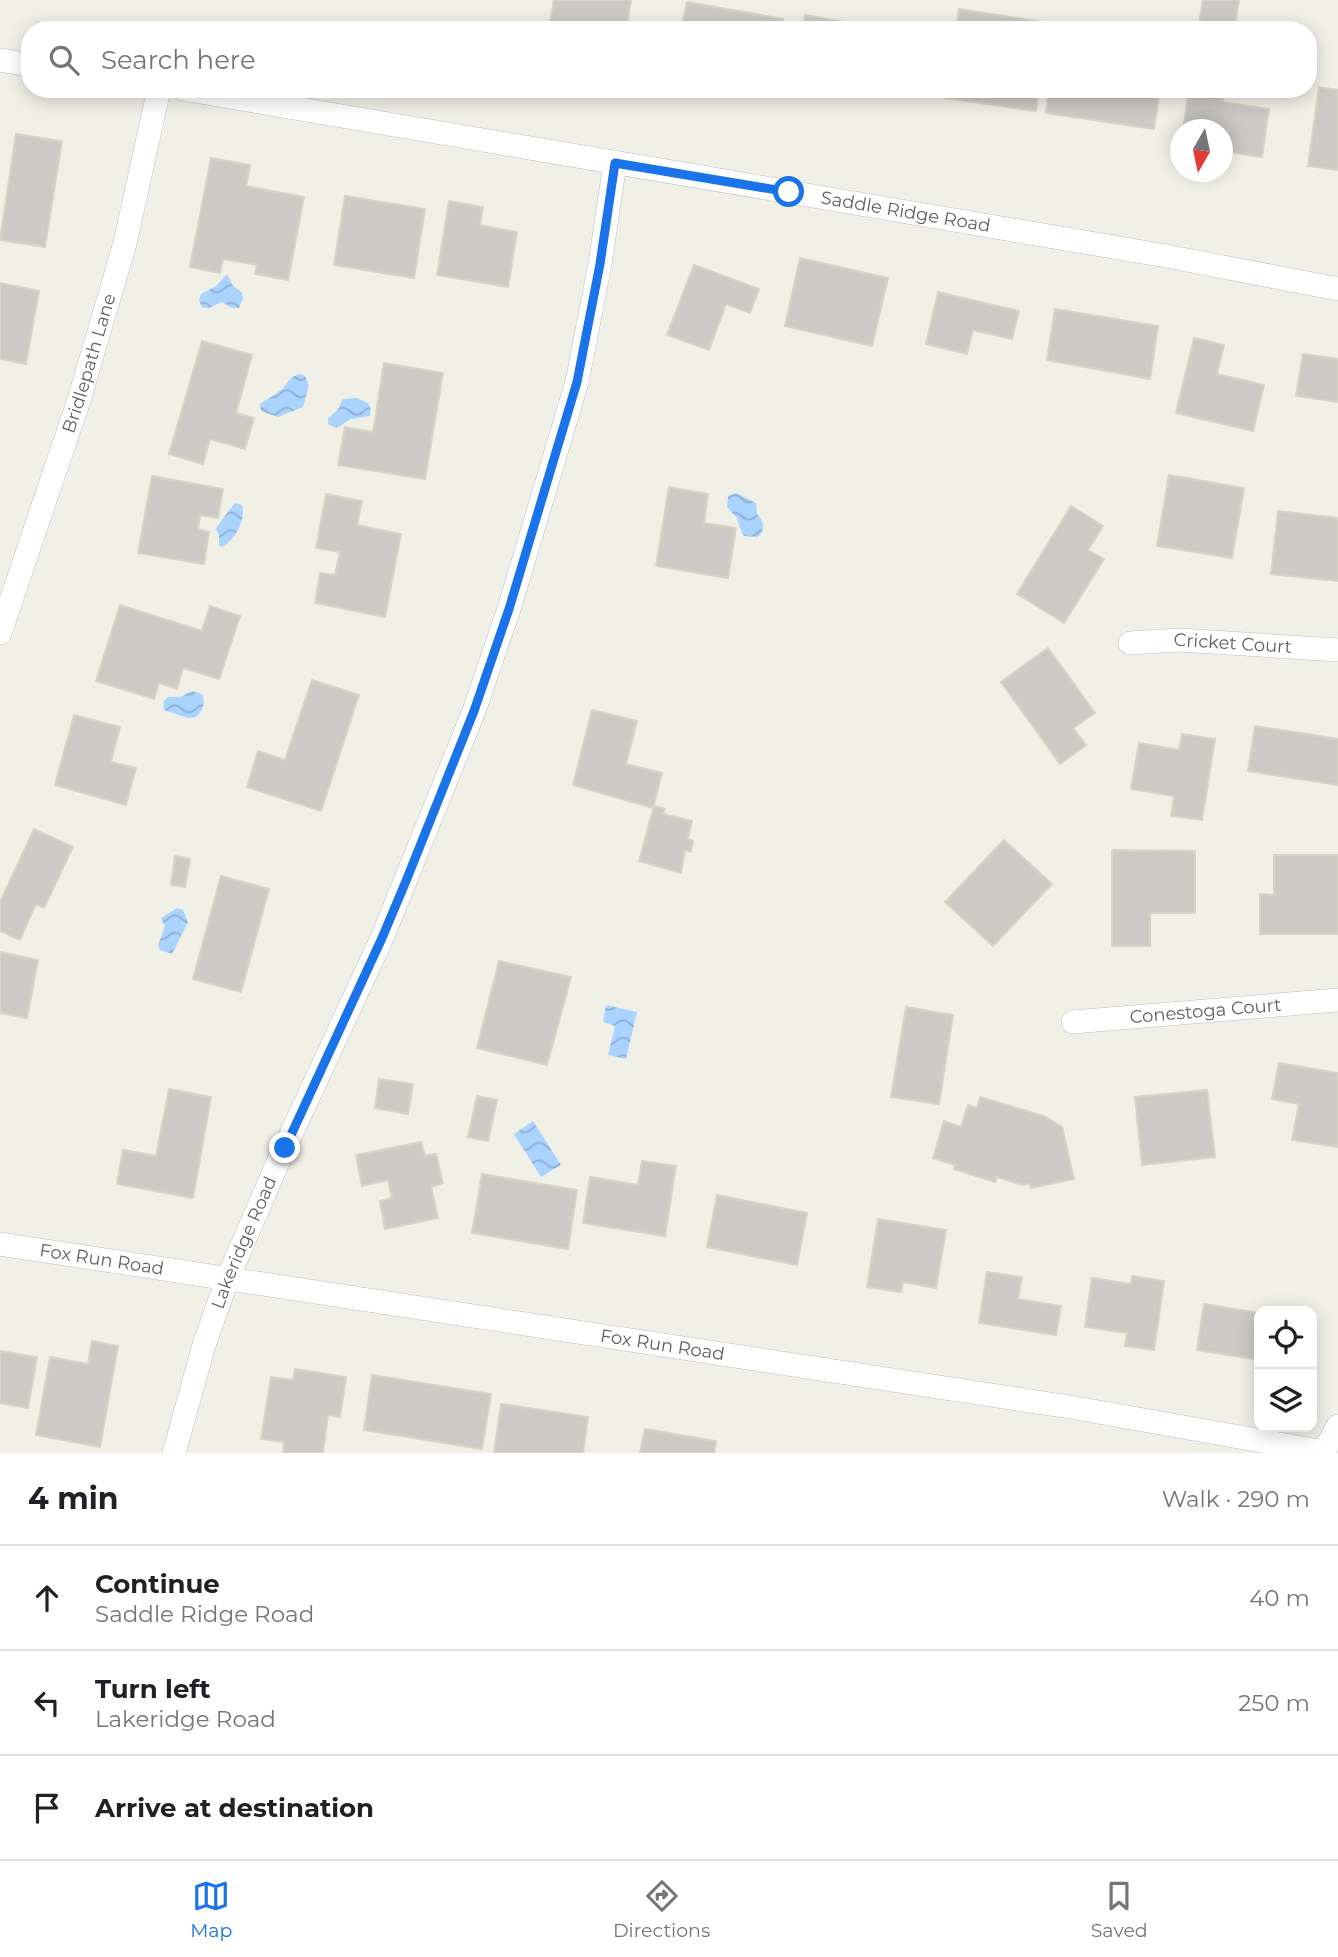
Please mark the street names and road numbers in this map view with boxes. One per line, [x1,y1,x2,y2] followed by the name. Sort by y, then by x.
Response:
[819,187,992,237] street label: Saddle Ridge Road
[58,291,121,436] street label: Bridlepath Lane
[1173,629,1293,658] street label: Cricket Court
[1129,994,1282,1028] street label: Conestoga Court
[207,1173,282,1312] street label: Lakeridge Road
[38,1239,166,1280] street label: Fox Run Road
[599,1325,726,1365] street label: Fox Run Road

